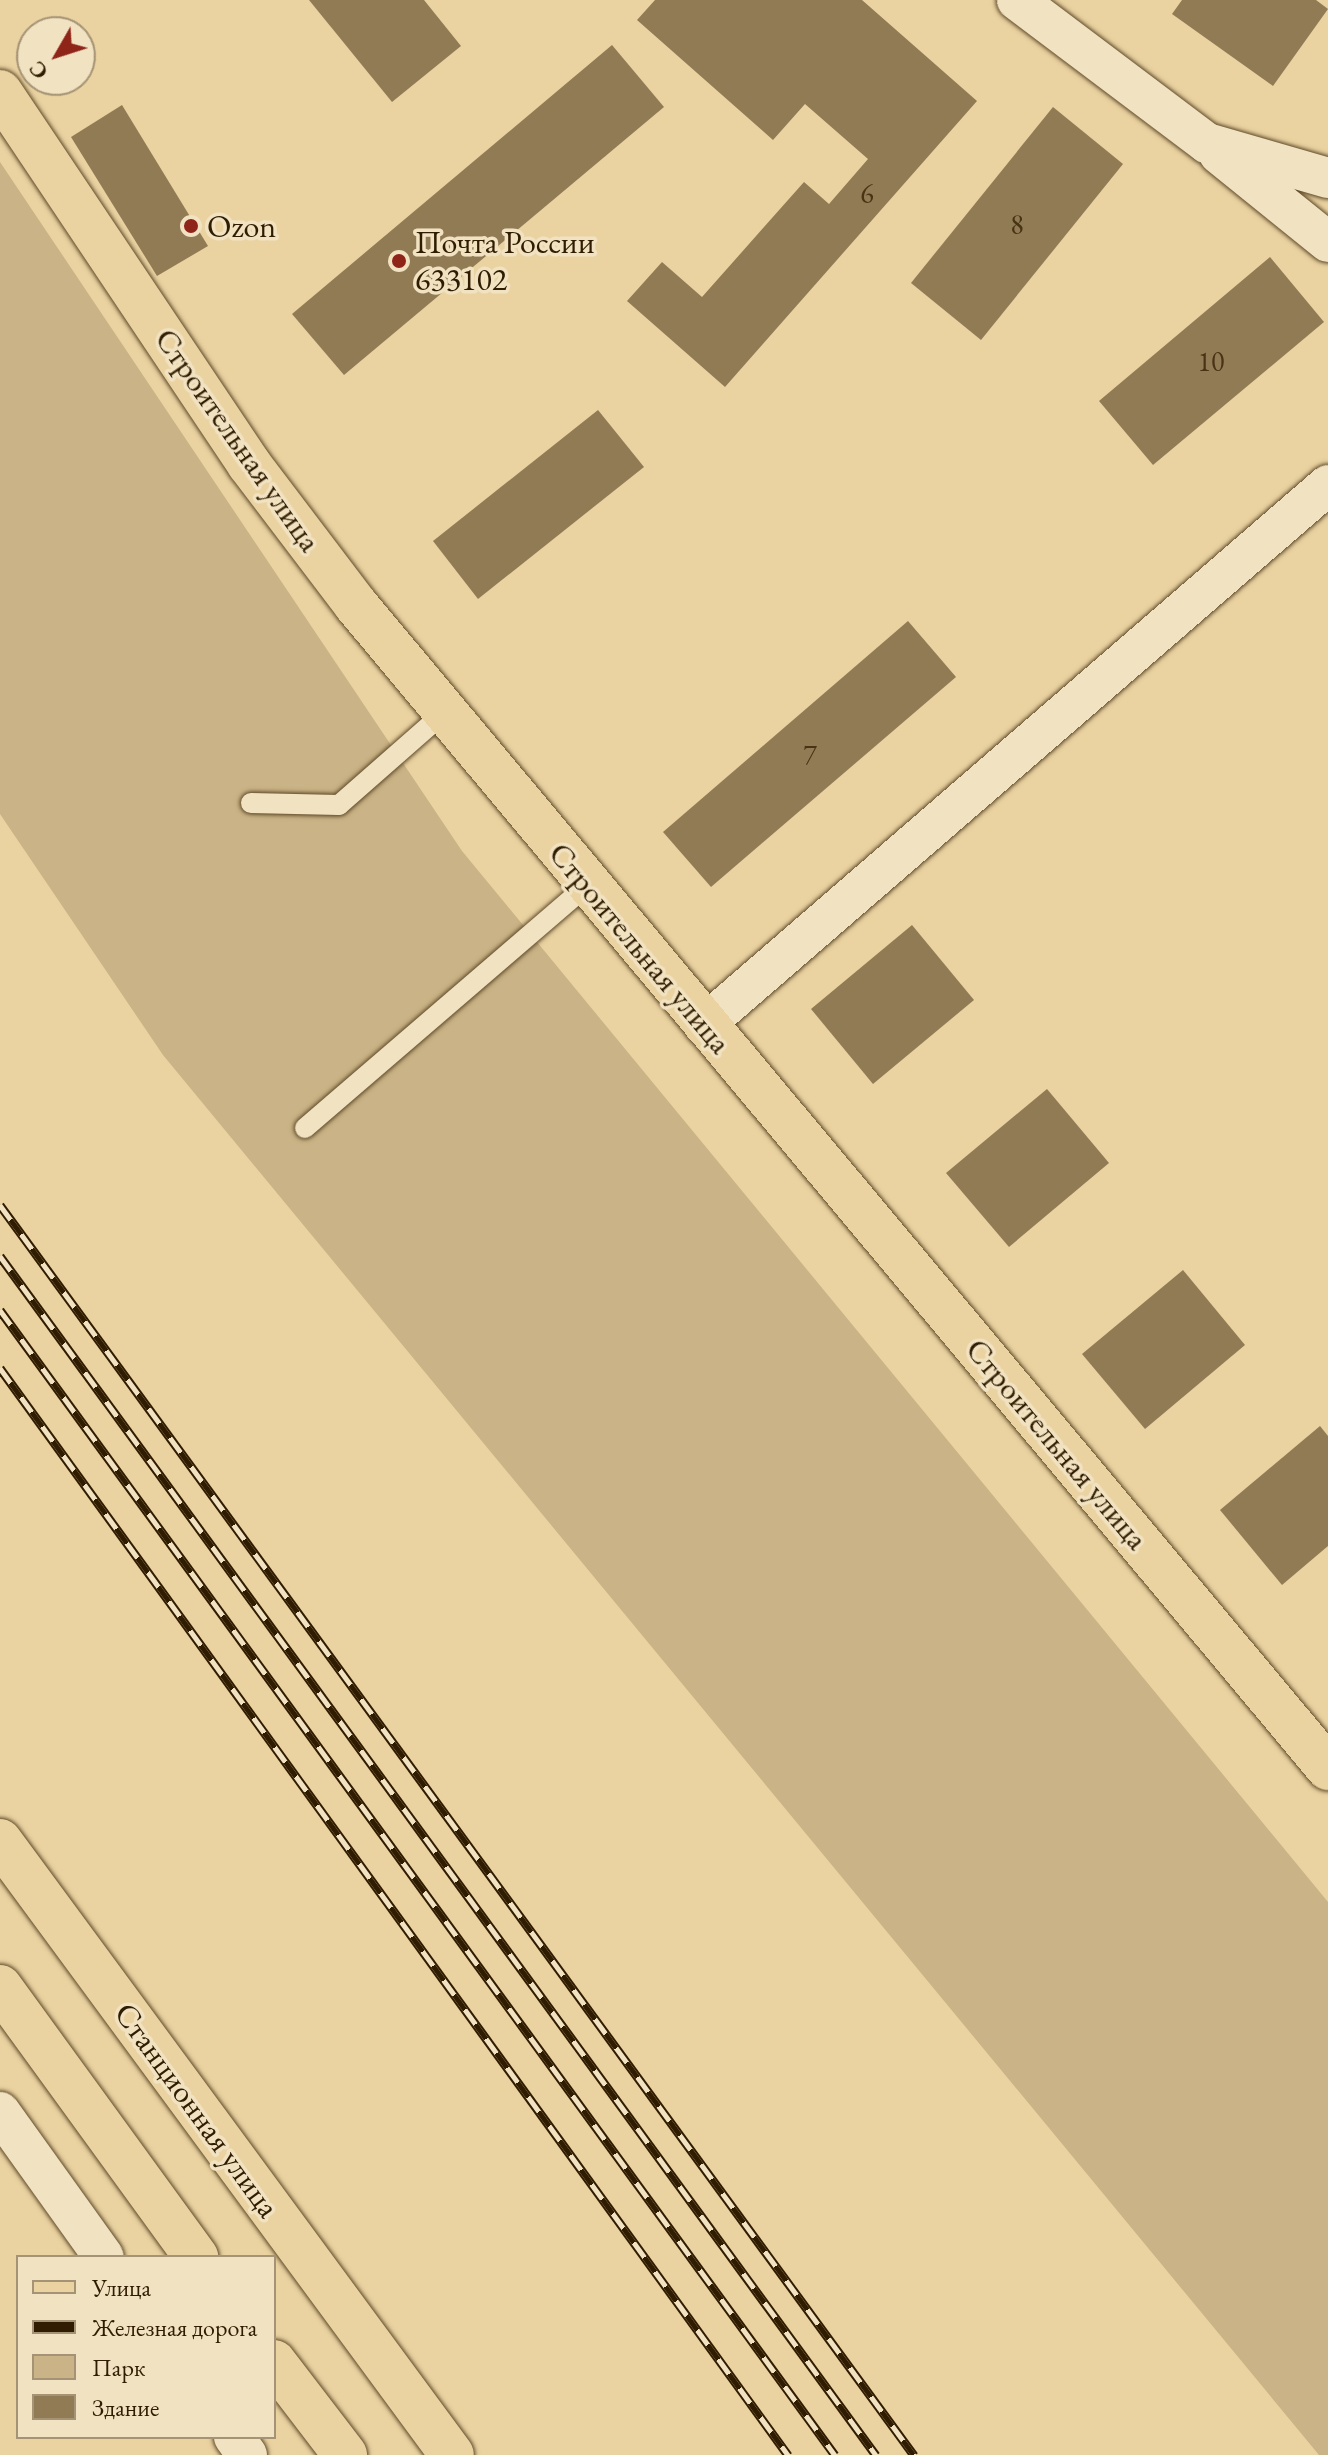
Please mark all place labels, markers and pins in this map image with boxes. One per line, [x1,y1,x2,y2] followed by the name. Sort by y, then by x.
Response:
[207,207,276,245] place label: Ozon
[182,217,200,235] marker: Ozon
[415,224,595,299] place label: Почта России 633102
[390,252,408,270] marker: Почта России 633102

